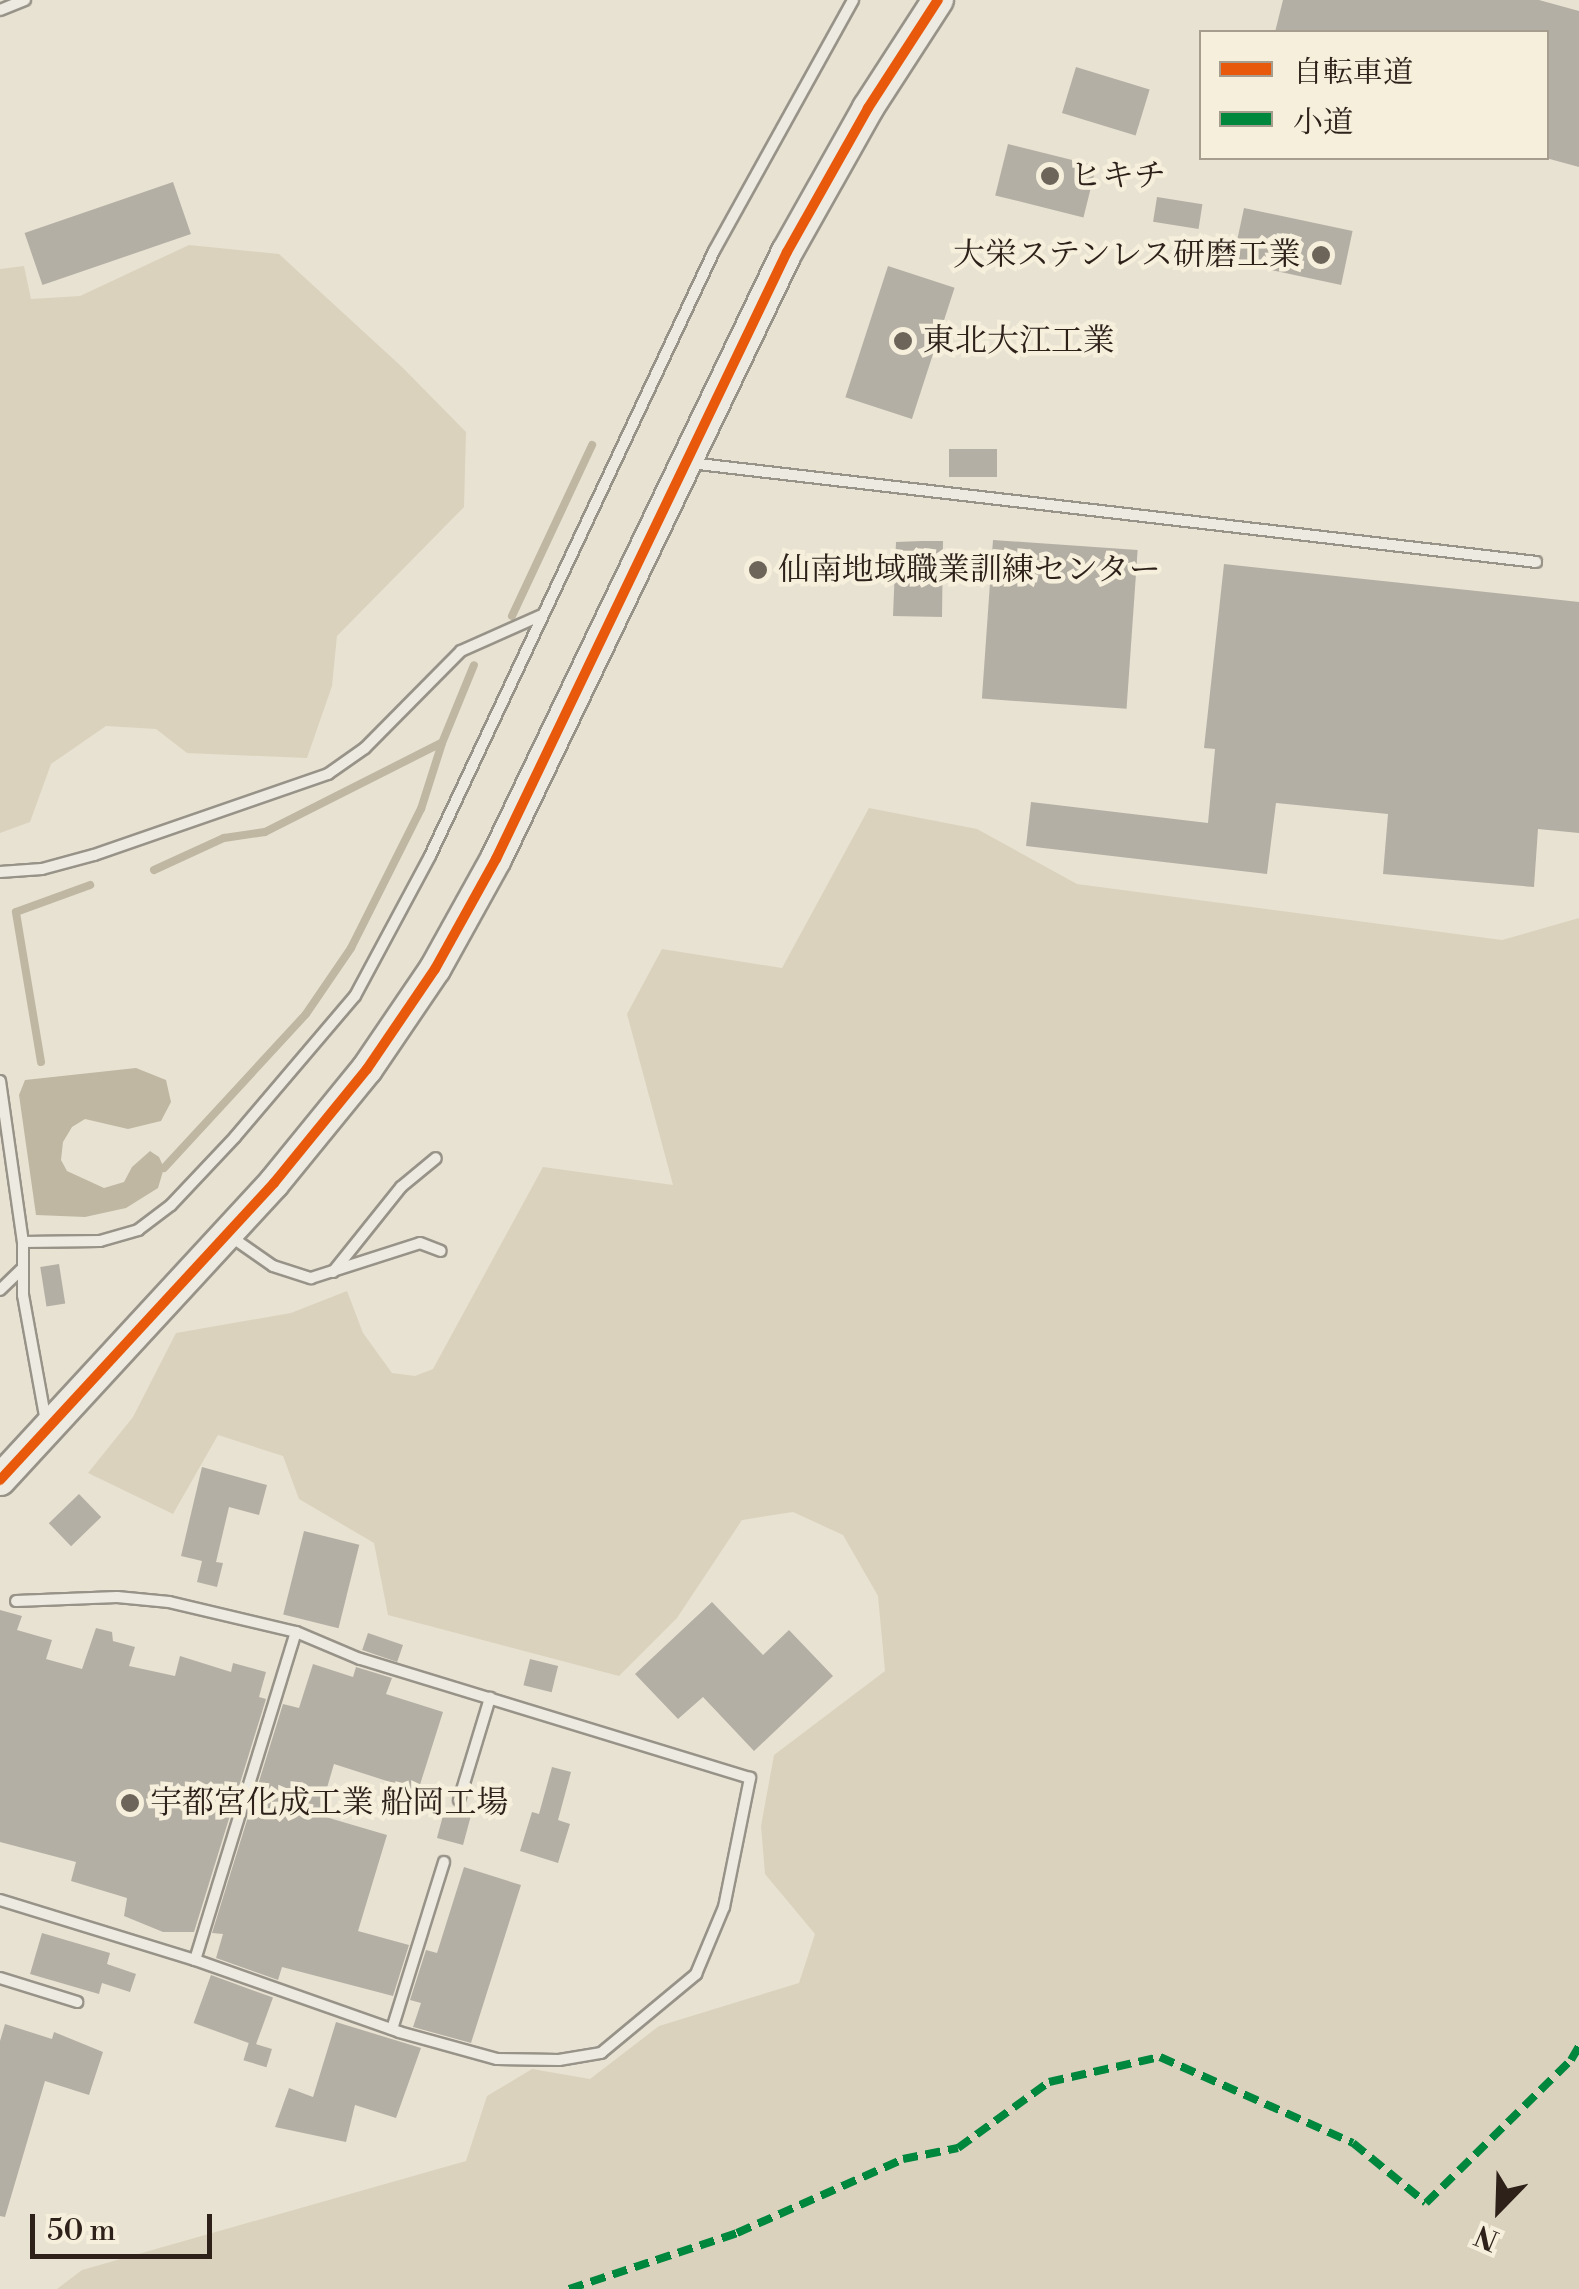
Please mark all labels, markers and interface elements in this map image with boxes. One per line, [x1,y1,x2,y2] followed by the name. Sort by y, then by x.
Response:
[1199,30,1549,160] legend
[1293,54,1413,92] text: 自転車道
[1293,104,1353,142] text: 小道
[1070,157,1166,195] place label: ヒキチ
[1039,165,1061,187] marker: ヒキチ
[949,236,1301,274] place label: 大栄ステンレス研磨工業
[1310,244,1332,266] marker: 大栄ステンレス研磨工業
[923,322,1115,360] place label: 東北大江工業
[892,330,914,352] marker: 東北大江工業
[778,551,1162,589] place label: 仙南地域職業訓練センター
[747,559,769,581] marker: 仙南地域職業訓練センター
[150,1784,509,1822] place label: 宇都宮化成工業 船岡工場
[119,1792,141,1814] marker: 宇都宮化成工業 船岡工場
[1449,2159,1549,2259] north arrow
[35,2194,218,2256] scale bar
[47,2212,116,2250] text: 50 m
[1470,2217,1504,2258] text: N

